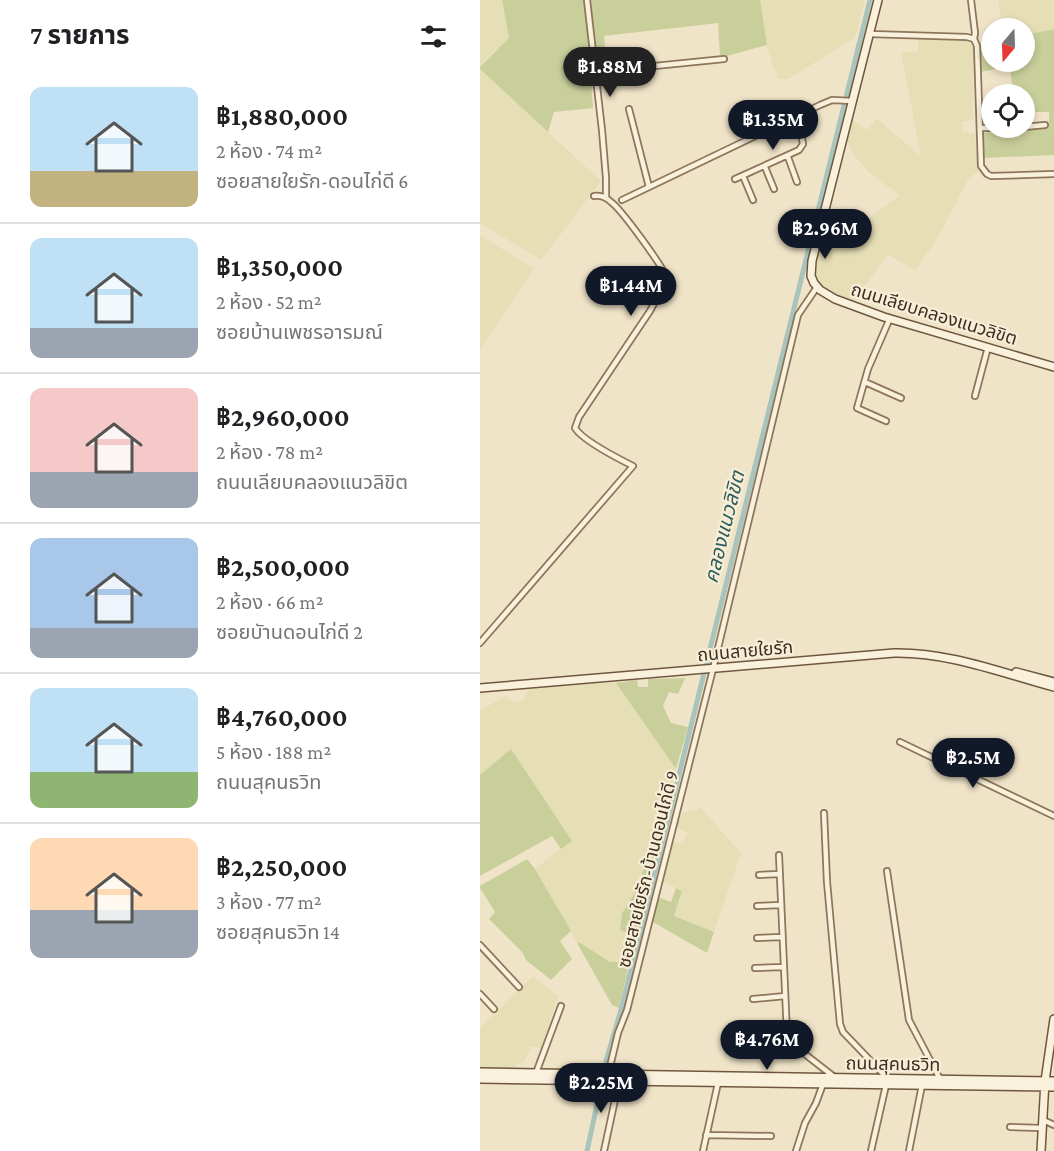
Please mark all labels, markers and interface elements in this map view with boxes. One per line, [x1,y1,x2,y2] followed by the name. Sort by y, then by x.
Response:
[981,18,1035,72] north arrow
[981,18,1035,138] map controls
[417,20,450,53] icon: filters
[30,21,130,50] text: 7 รายการ
[561,47,659,98] pin: ฿1.88M
[577,55,643,77] text: ฿1.88M
[981,84,1035,138] button: locate
[724,100,822,151] pin: ฿1.35M
[216,102,348,131] text: ฿1,880,000
[742,108,804,130] text: ฿1.35M
[78,111,150,183] icon: home
[216,140,322,162] text: 2 ห้อง · 74 m²
[216,170,408,192] text: ซอยสายใยรัก-ดอนไก่ดี 6
[776,209,874,260] pin: ฿2.96M
[792,217,858,239] text: ฿2.96M
[216,253,343,282] text: ฿1,350,000
[78,262,150,334] icon: home
[582,266,680,317] pin: ฿1.44M
[599,274,663,296] text: ฿1.44M
[848,279,1020,349] street label: ถนนเลียบคลองแนวลิขิต
[216,291,322,313] text: 2 ห้อง · 52 m²
[216,321,383,343] text: ซอยบ้านเพชรอารมณ์
[216,403,350,432] text: ฿2,960,000
[78,412,150,484] icon: home
[216,441,323,463] text: 2 ห้อง · 78 m²
[699,468,749,585] water label: คลองแนวลิขิต
[216,471,408,493] text: ถนนเลียบคลองแนวลิขิต
[216,553,350,582] text: ฿2,500,000
[78,562,150,634] icon: home
[216,591,324,613] text: 2 ห้อง · 66 m²
[216,621,363,643] text: ซอยบัานดอนไก่ดี 2
[696,637,794,665] street label: ถนนสายใยรัก
[216,703,348,732] text: ฿4,760,000
[78,712,150,784] icon: home
[931,738,1015,789] pin: ฿2.5M
[216,741,331,763] text: 5 ห้อง · 188 m²
[946,746,1000,768] text: ฿2.5M
[614,768,682,970] street label: ซอยสายใยรัก-บ้านดอนไก่ดี 9
[216,771,321,793] text: ถนนสุคนธวิท
[216,853,347,882] text: ฿2,250,000
[78,862,150,934] icon: home
[216,891,322,913] text: 3 ห้อง · 77 m²
[216,921,340,943] text: ซอยสุคนธวิท 14
[718,1020,816,1071] pin: ฿4.76M
[734,1028,800,1050] text: ฿4.76M
[845,1053,941,1076] street label: ถนนสุคนธวิท
[552,1063,650,1114] pin: ฿2.25M
[569,1071,633,1093] text: ฿2.25M

